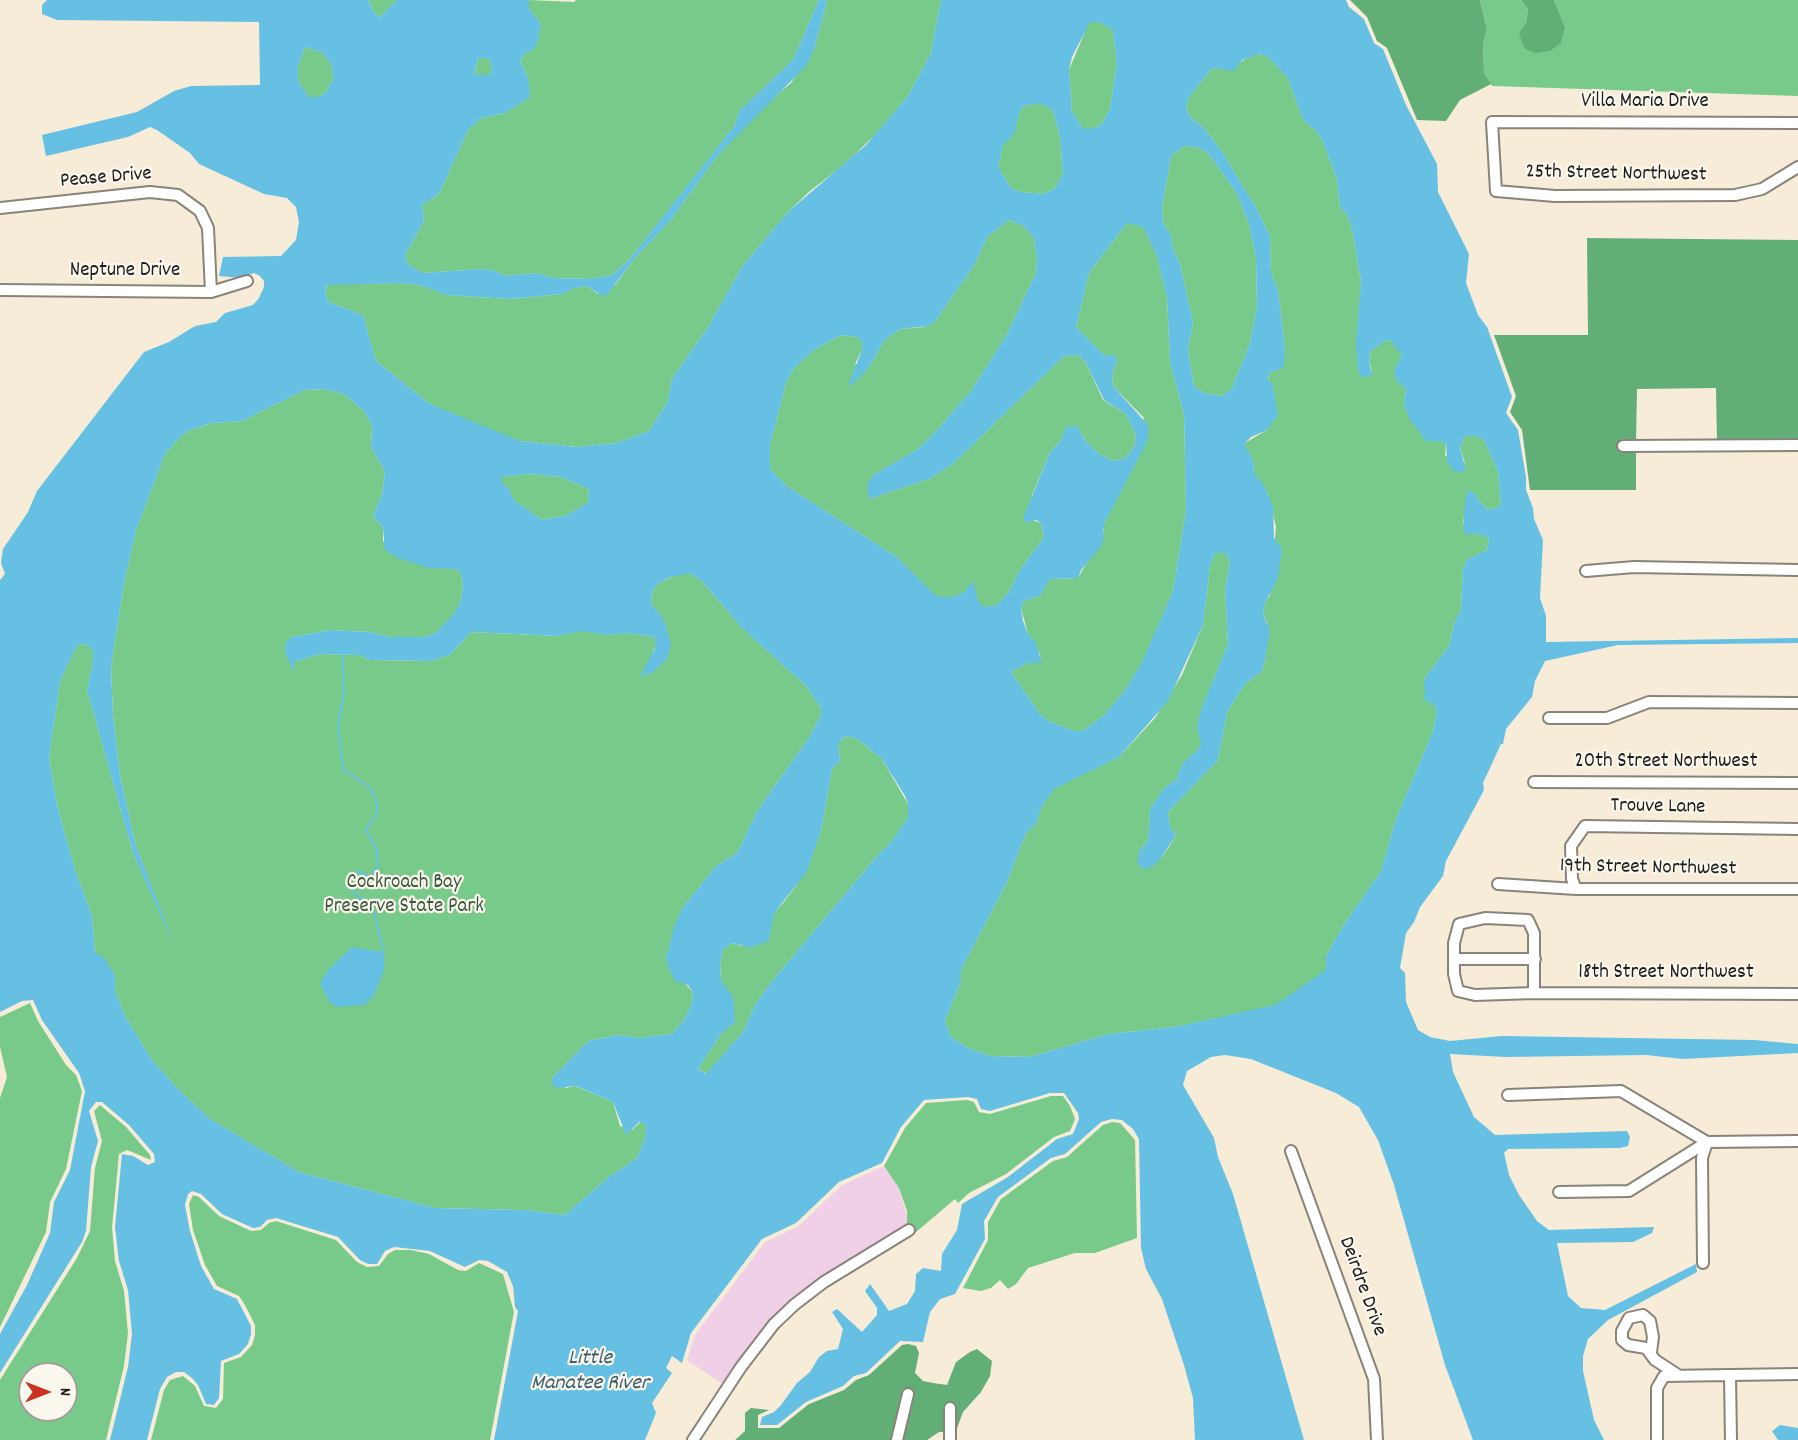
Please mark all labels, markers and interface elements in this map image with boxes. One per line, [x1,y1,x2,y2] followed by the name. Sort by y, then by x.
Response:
[1581,90,1709,116] street label: Villa Maria Drive
[1525,161,1707,189] street label: 25th Street Northwest
[59,162,153,196] street label: Pease Drive
[70,259,180,285] street label: Neptune Drive
[1575,750,1757,776] street label: 20th Street Northwest
[1610,795,1706,821] street label: Trouve Lane
[1560,855,1736,883] street label: 19th Street Northwest
[324,871,484,921] park label: Cockroach Bay Preserve State Park
[1578,961,1754,987] street label: 18th Street Northwest
[1331,1234,1391,1340] street label: Deirdre Drive
[531,1347,649,1398] water label: Little Manatee River
[18,1362,78,1422] north arrow
[53,1388,76,1396] text: N

